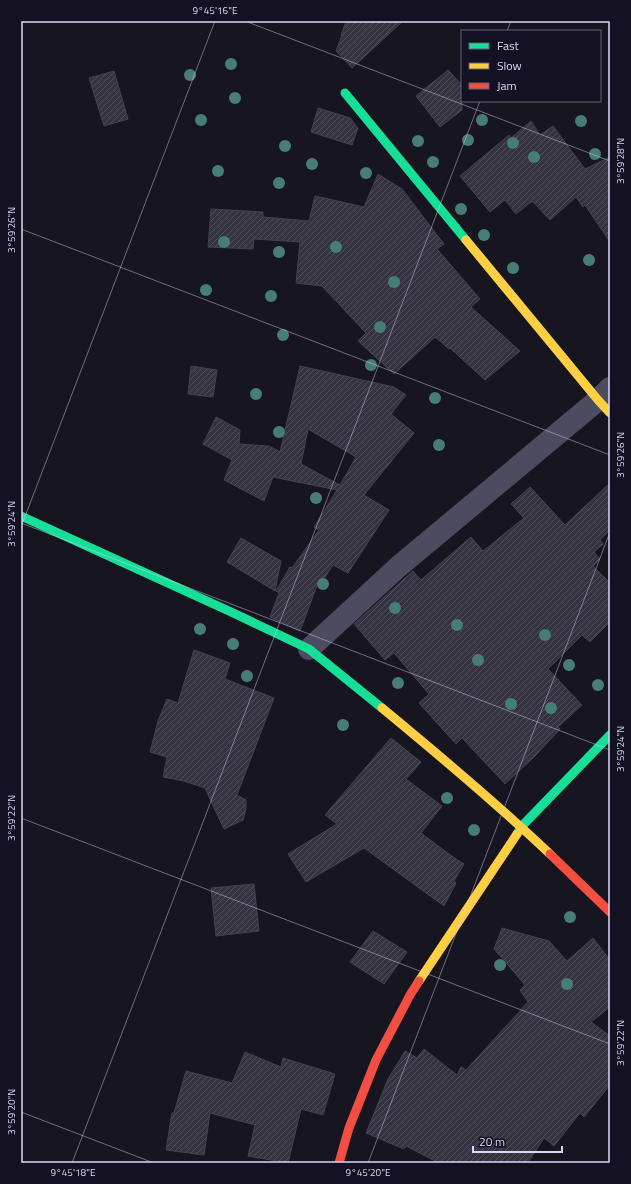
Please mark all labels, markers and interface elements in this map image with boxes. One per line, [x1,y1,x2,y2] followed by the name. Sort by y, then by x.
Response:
[193,3,238,18] text: 9°45'16"E
[461,30,601,102] legend
[497,36,520,55] text: Fast
[497,56,522,75] text: Slow
[497,76,517,95] text: Jam
[613,138,628,184] text: 3°59'28"N
[4,207,19,253] text: 3°59'26"N
[613,432,628,478] text: 3°59'26"N
[4,501,19,547] text: 3°59'24"N
[613,726,628,772] text: 3°59'24"N
[4,795,19,841] text: 3°59'22"N
[613,1020,628,1066] text: 3°59'22"N
[4,1089,19,1135] text: 3°59'20"N
[473,1128,562,1154] scale bar
[479,1132,505,1151] text: 20 m
[51,1165,96,1180] text: 9°45'18"E
[346,1165,391,1180] text: 9°45'20"E

